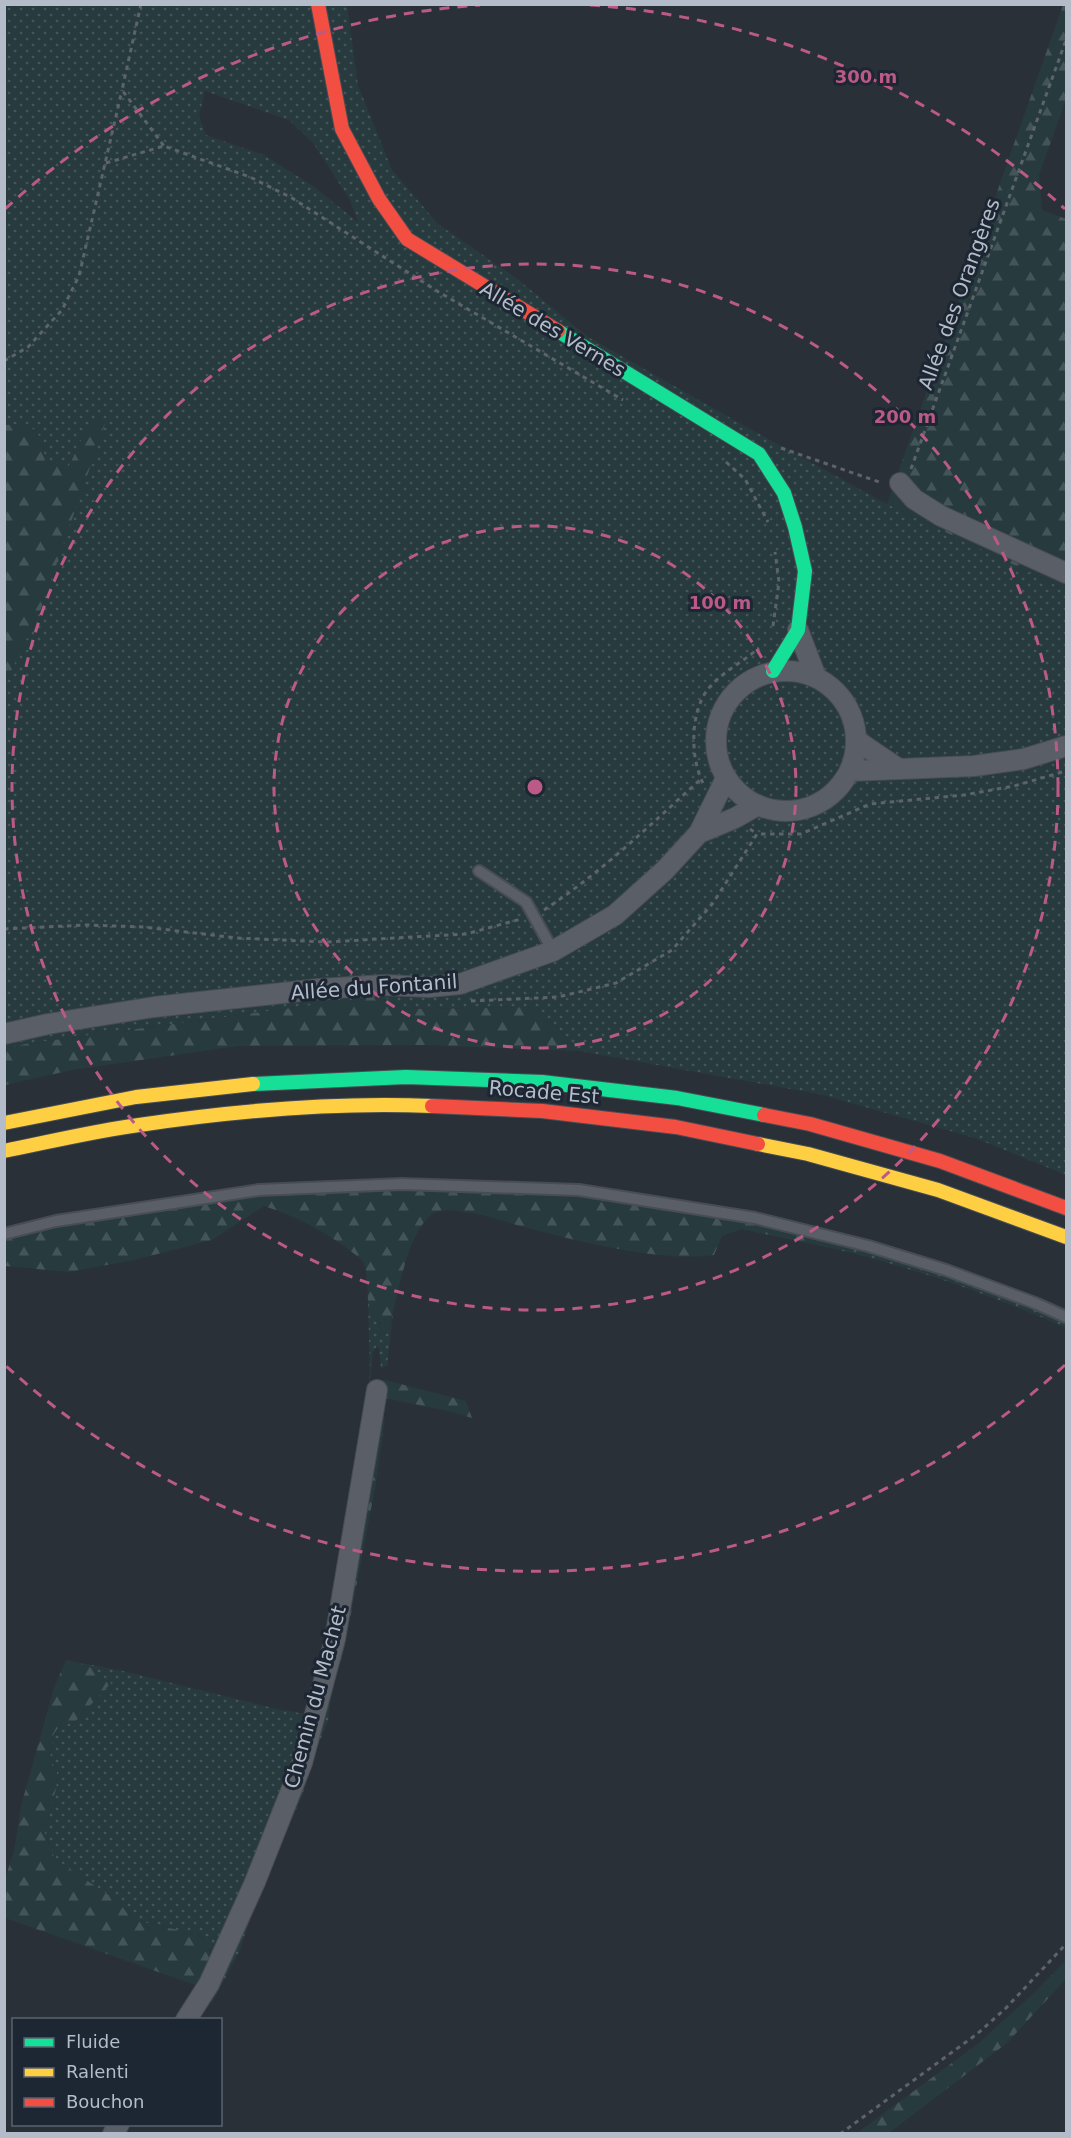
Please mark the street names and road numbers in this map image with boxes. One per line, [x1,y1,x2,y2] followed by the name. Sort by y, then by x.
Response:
[913,195,1005,393] street label: Allée des Orangères
[476,276,630,382] street label: Allée des Vernes
[290,969,458,1005] street label: Allée du Fontanil
[488,1075,600,1109] street label: Rocade Est
[279,1603,351,1791] street label: Chemin du Machet

